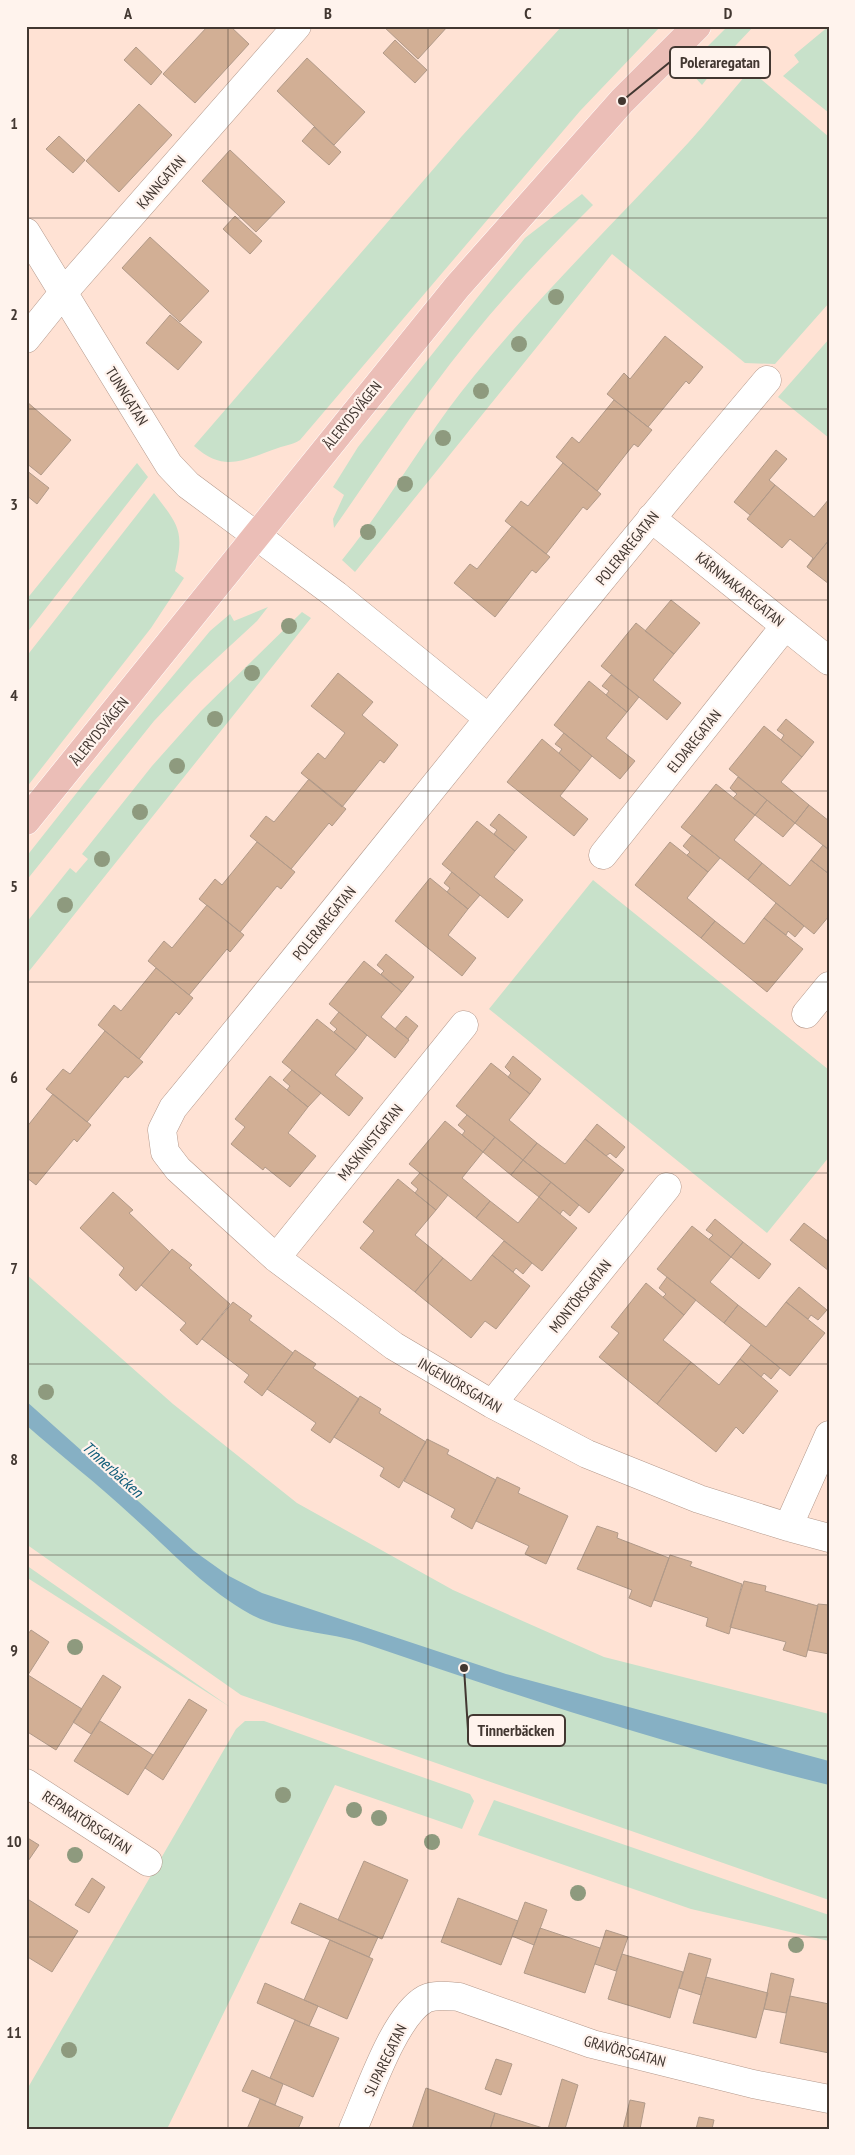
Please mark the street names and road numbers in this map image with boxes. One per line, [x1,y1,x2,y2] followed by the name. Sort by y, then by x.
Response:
[133,151,189,213] street label: KANNGATAN
[102,363,152,429] street label: TUNNGATAN
[319,377,385,453] street label: ÅLERYDSVÄGEN
[591,507,663,589] street label: POLERAREGATAN
[692,547,788,631] street label: KÄRNMAKAREGATAN
[66,693,132,769] street label: ÅLERYDSVÄGEN
[663,706,725,776] street label: ELDAREGATAN
[288,882,360,964] street label: POLERAREGATAN
[333,1100,407,1184] street label: MASKINISTGATAN
[545,1256,615,1336] street label: MONTÖRSGATAN
[415,1353,505,1417] street label: INGENJÖRSGATAN
[39,1786,135,1858] street label: REPARATÖRSGATAN
[359,2021,411,2099] street label: SLIPAREGATAN
[582,2031,668,2071] street label: GRAVÖRSGATAN

